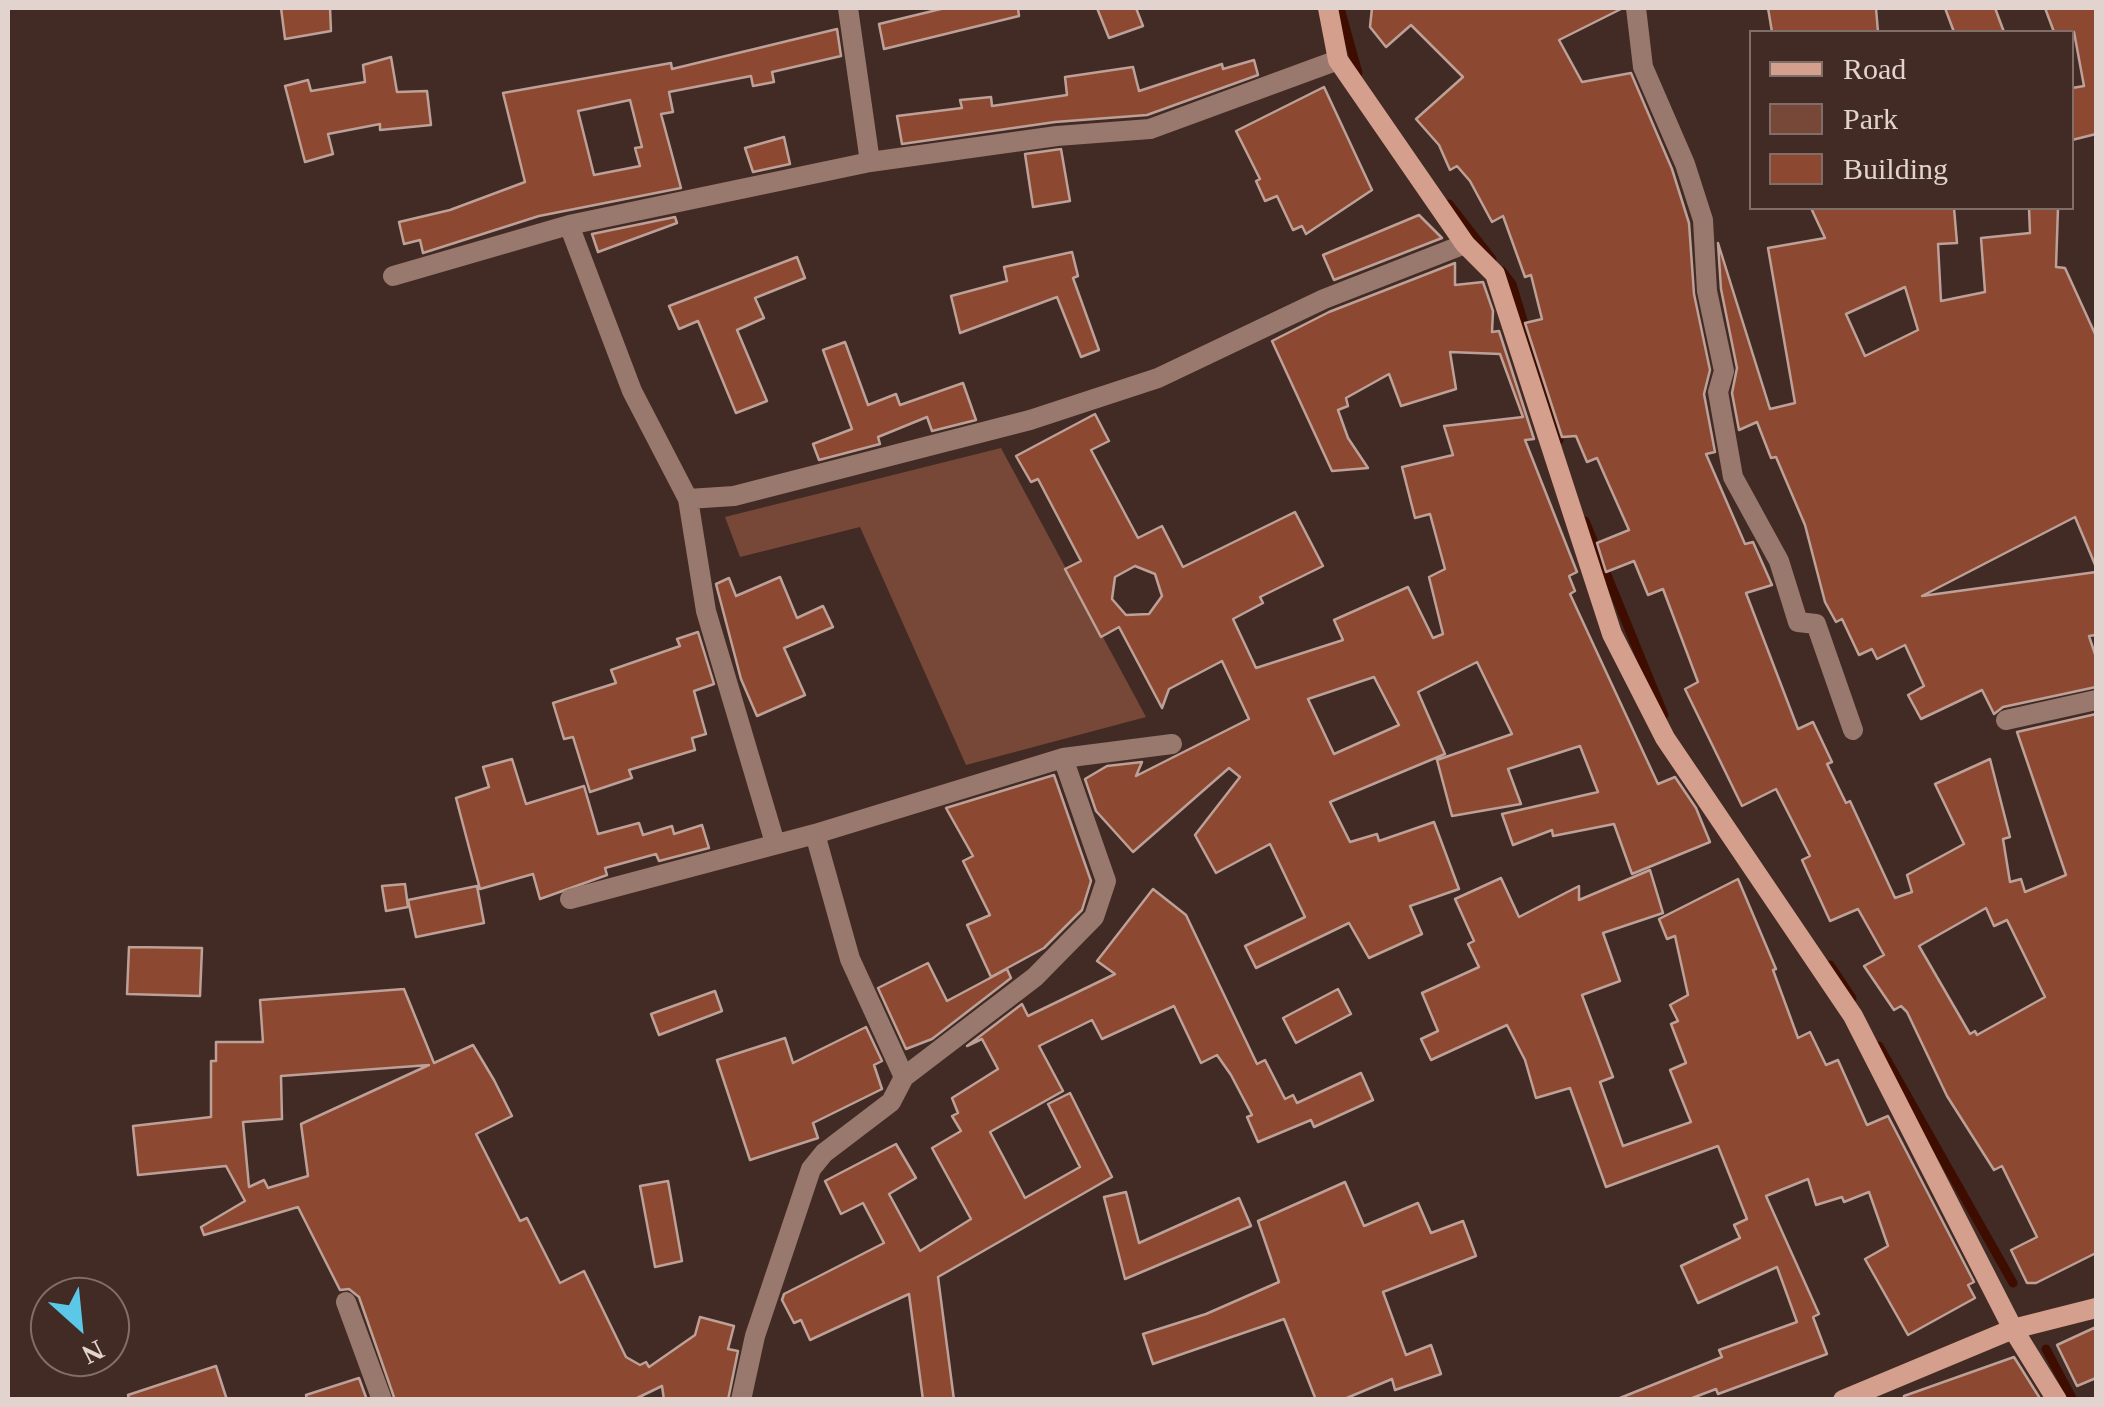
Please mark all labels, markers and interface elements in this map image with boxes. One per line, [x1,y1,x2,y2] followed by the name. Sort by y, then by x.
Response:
[1749,30,2074,210] legend
[1843,52,1906,85] text: Road
[1843,102,1898,135] text: Park
[1843,152,1948,185] text: Building
[30,1277,130,1377] north arrow
[77,1334,109,1371] text: N

